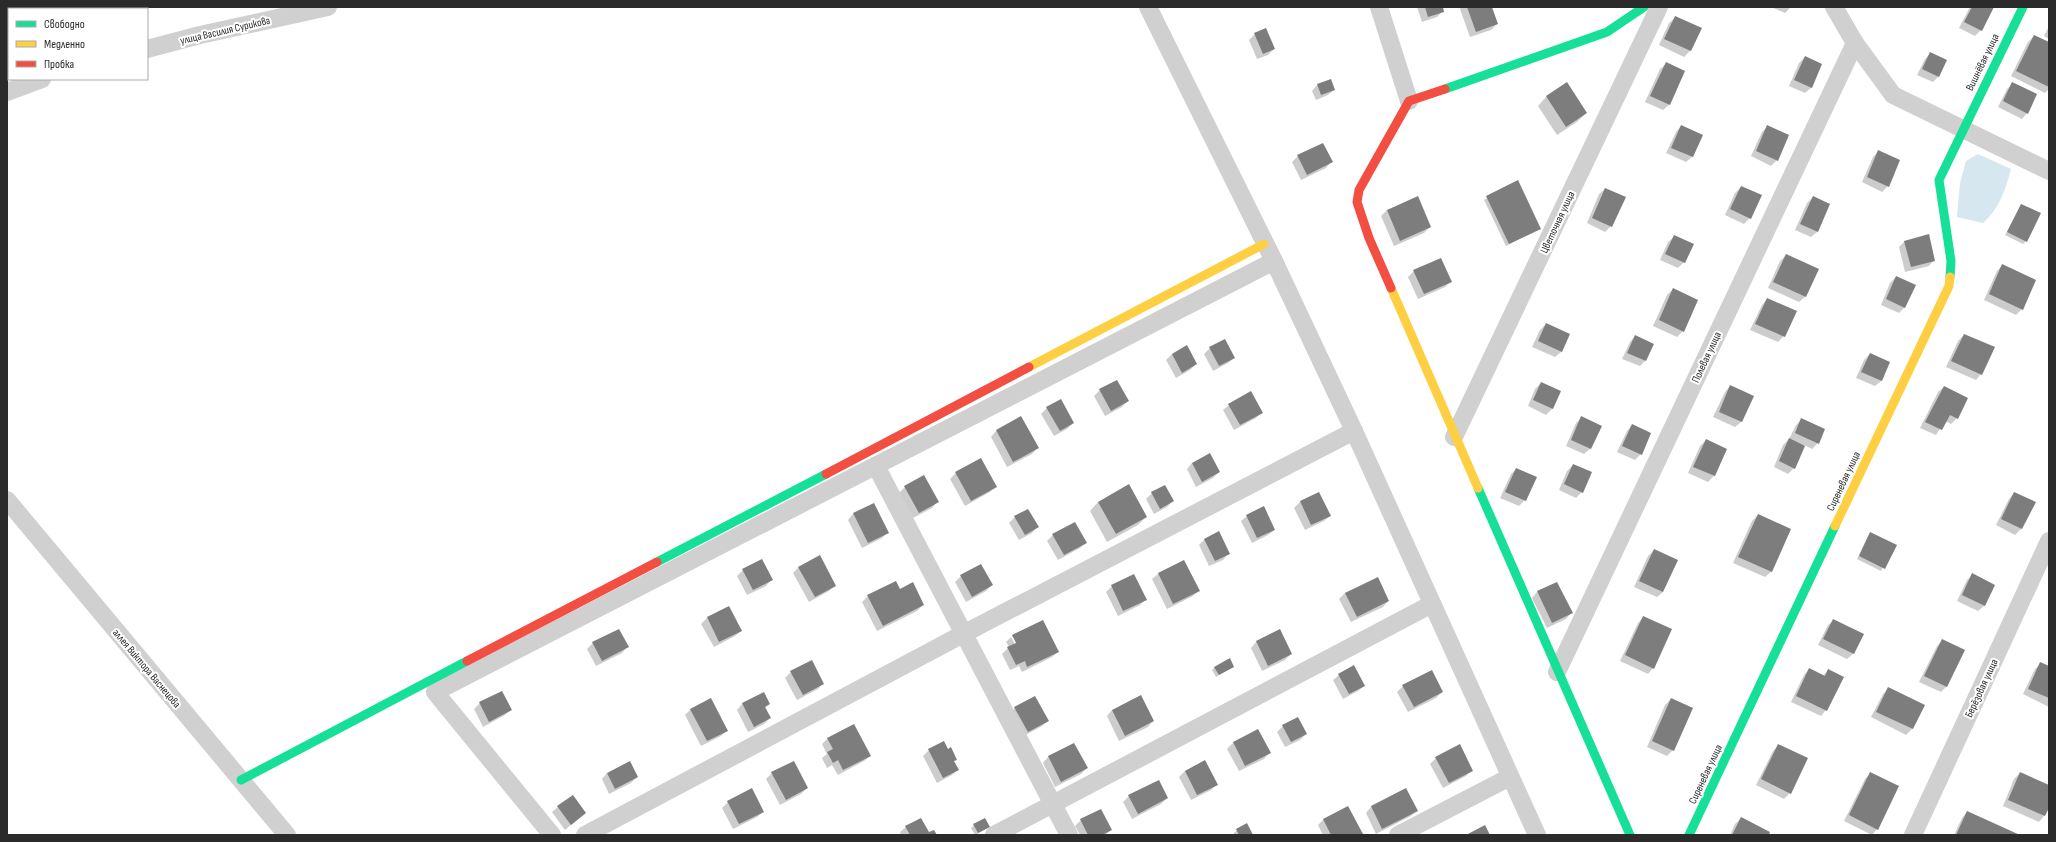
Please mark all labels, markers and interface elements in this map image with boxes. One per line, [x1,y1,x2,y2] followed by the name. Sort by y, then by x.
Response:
[8,8,148,80] legend
[179,14,271,47] street label: улица Василия Сурикова
[44,17,85,32] text: Свободно
[1963,32,2002,93] street label: Вишнёвая улица
[44,37,85,52] text: Медленно
[44,57,75,72] text: Пробка
[1537,189,1577,255] street label: Цветочная улица
[1689,330,1724,385] street label: Полевая улица
[1824,449,1863,513] street label: Сиреневая улица
[110,626,183,710] street label: аллея Виктора Васнецова
[1962,657,2001,720] street label: Берёзовая улица
[1686,742,1725,806] street label: Сиреневая улица

